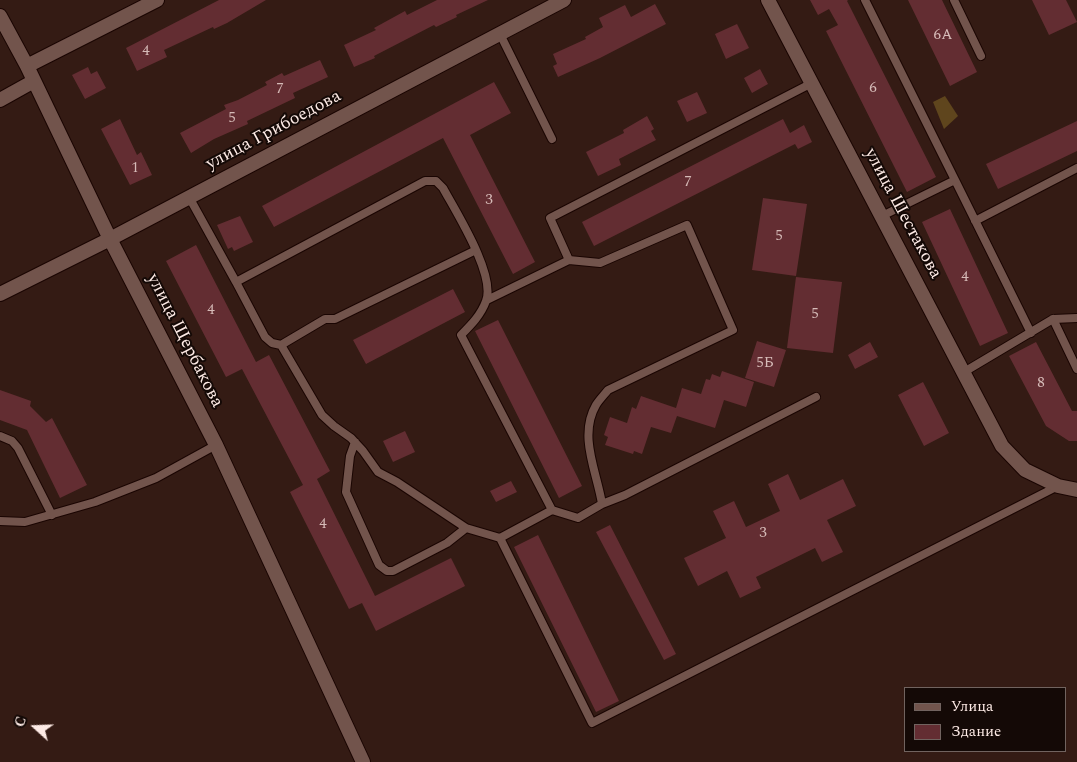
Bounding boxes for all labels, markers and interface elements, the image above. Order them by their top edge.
house number: 6А [934,27,952,45]
house number: 4 [142,43,150,61]
house number: 6 [869,80,877,98]
house number: 7 [276,81,284,99]
street label: улица Грибоедова [203,86,345,176]
house number: 5 [228,110,236,128]
street label: улица Шестакова [858,145,946,283]
house number: 1 [131,160,139,178]
house number: 7 [684,174,692,192]
house number: 3 [485,192,493,210]
house number: 5 [775,228,783,246]
house number: 4 [961,269,969,287]
street label: улица Щербакова [141,270,227,412]
house number: 4 [207,302,215,320]
house number: 5 [811,306,819,324]
house number: 5Б [756,355,774,373]
house number: 8 [1037,375,1045,393]
house number: 4 [319,516,327,534]
house number: 3 [759,525,767,543]
legend [904,687,1067,752]
text: Улица [951,695,993,718]
north arrow [10,702,60,752]
text: С [9,713,32,730]
text: Здание [951,720,1001,743]

